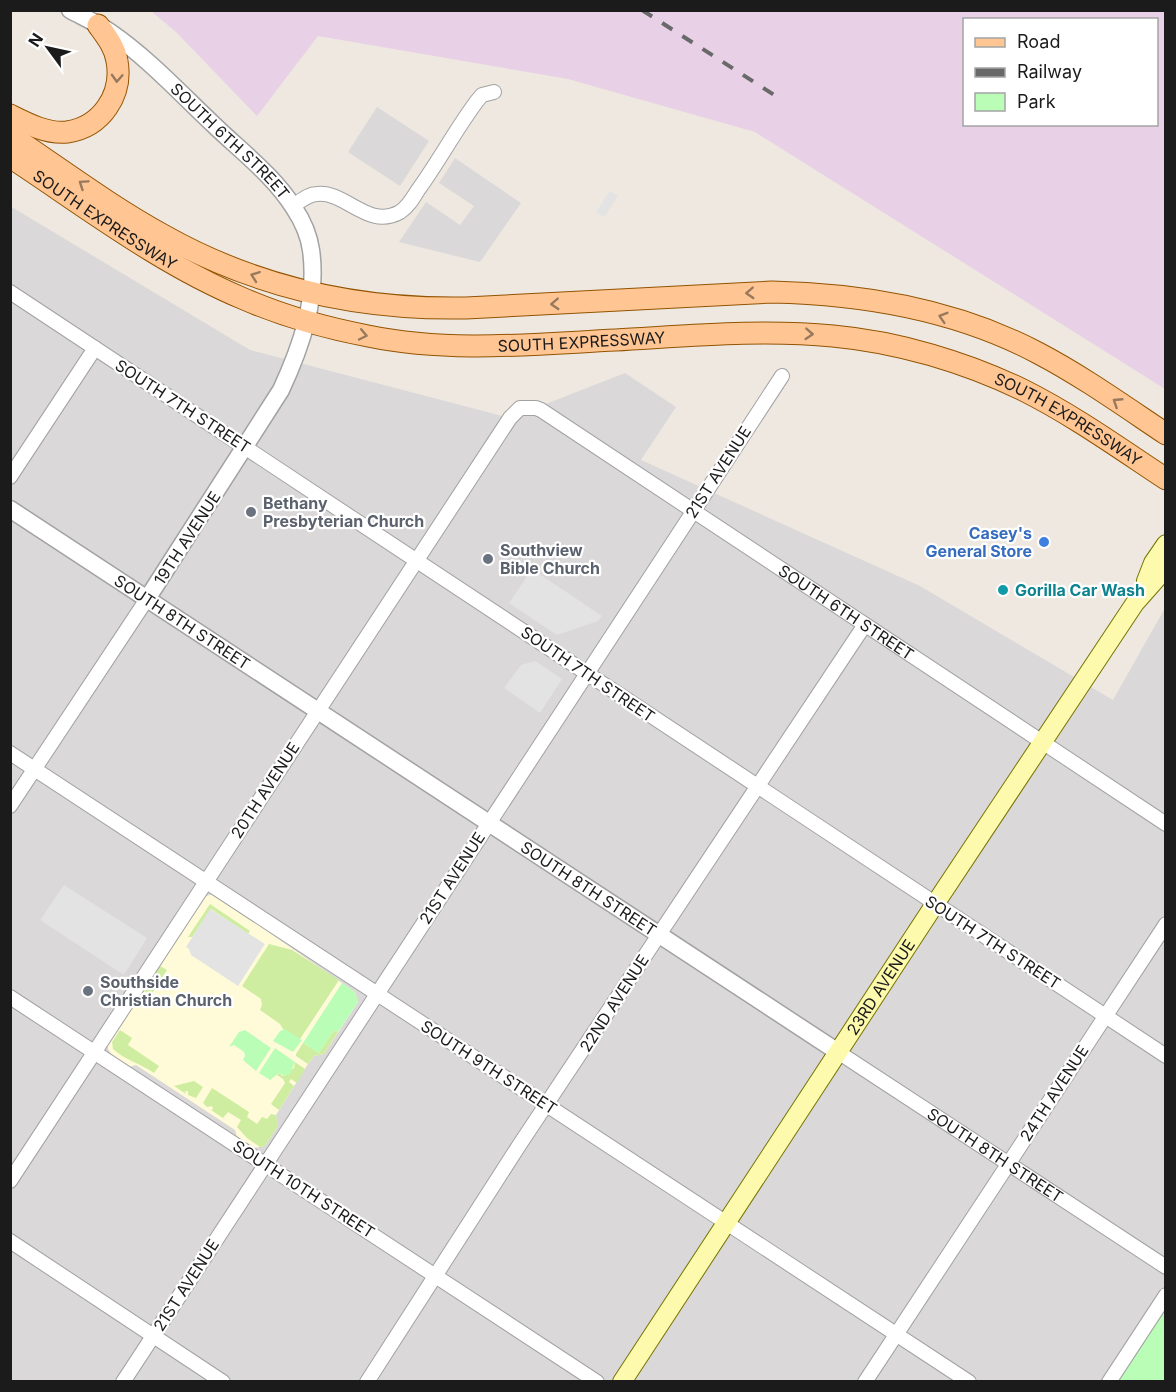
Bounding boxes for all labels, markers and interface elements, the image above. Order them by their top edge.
north arrow [18,18,78,78]
legend [963,18,1158,126]
text: N [24,29,47,50]
text: Road [1017,31,1060,52]
text: Railway [1017,61,1082,82]
one-way arrow [111,74,124,83]
street label: SOUTH 6TH STREET [167,79,294,203]
text: Park [1017,91,1056,112]
street label: SOUTH EXPRESSWAY [29,165,181,274]
one-way arrow [79,181,90,192]
one-way arrow [250,270,261,283]
one-way arrow [745,287,754,300]
one-way arrow [551,297,560,310]
one-way arrow [938,311,949,324]
street label: SOUTH EXPRESSWAY [497,327,666,356]
one-way arrow [358,328,368,341]
one-way arrow [805,328,814,341]
street label: SOUTH 7TH STREET [112,355,254,457]
street label: SOUTH EXPRESSWAY [991,368,1146,470]
one-way arrow [1112,398,1123,409]
street label: 21ST AVENUE [681,422,755,522]
street label: 19TH AVENUE [149,488,225,588]
place label: Bethany Presbyterian Church [263,493,424,531]
marker: Bethany Presbyterian Church [244,505,258,519]
place label: Casey's General Store [926,523,1032,561]
marker: Casey's General Store [1037,535,1051,549]
place label: Southview Bible Church [500,540,600,578]
marker: Southview Bible Church [481,552,495,566]
street label: SOUTH 6TH STREET [775,560,918,664]
street label: SOUTH 8TH STREET [111,570,254,674]
place label: Gorilla Car Wash [1015,580,1145,600]
marker: Gorilla Car Wash [996,583,1010,597]
street label: SOUTH 7TH STREET [517,622,659,726]
street label: 20TH AVENUE [226,738,304,842]
street label: 21ST AVENUE [415,828,489,928]
street label: SOUTH 8TH STREET [517,837,660,940]
street label: SOUTH 7TH STREET [922,891,1064,993]
street label: 23RD AVENUE [842,936,919,1039]
street label: 22ND AVENUE [575,951,653,1055]
place label: Southside Christian Church [100,972,232,1010]
marker: Southside Christian Church [81,984,95,998]
street label: SOUTH 9TH STREET [417,1016,561,1118]
street label: 24TH AVENUE [1015,1041,1093,1145]
street label: SOUTH 8TH STREET [924,1103,1067,1207]
street label: SOUTH 10TH STREET [229,1136,379,1242]
street label: 21ST AVENUE [149,1235,223,1335]

